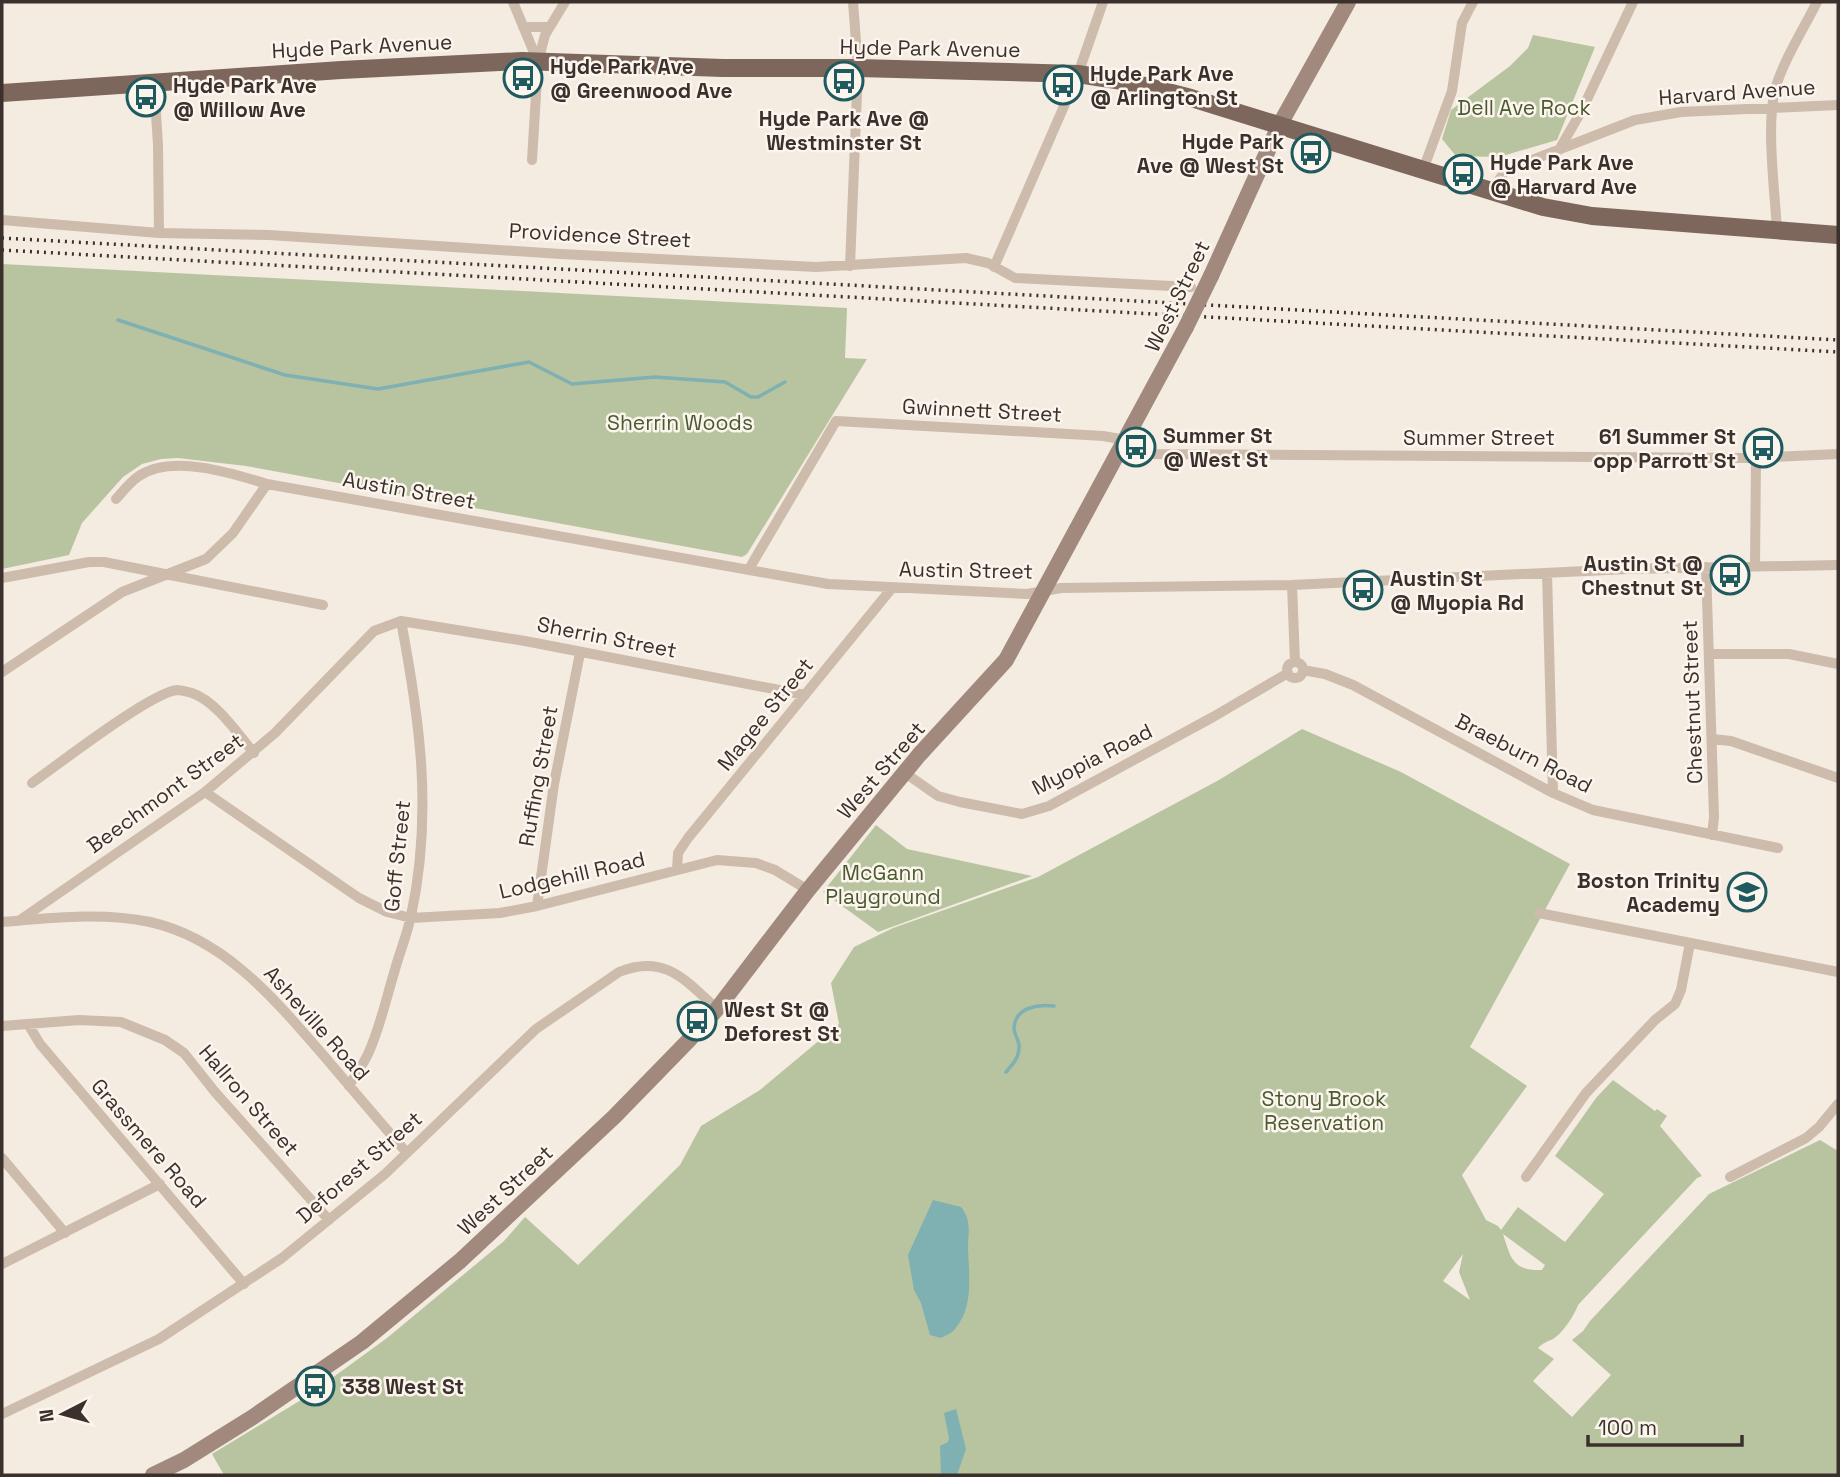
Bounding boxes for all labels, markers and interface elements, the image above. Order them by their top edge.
street label: Hyde Park Avenue [271,28,453,64]
street label: Hyde Park Avenue [839,33,1021,63]
place label: Hyde Park Ave @ Greenwood Ave [550,53,733,104]
bus stop icon: Hyde Park Ave @ Greenwood Ave [502,57,544,99]
bus stop icon: Hyde Park Ave @ Westminster St [823,60,865,102]
place label: Hyde Park Ave @ Arlington St [1090,60,1238,111]
bus stop icon: Hyde Park Ave @ Arlington St [1042,64,1084,106]
place label: Hyde Park Ave @ Willow Ave [173,72,317,123]
street label: Harvard Avenue [1658,73,1816,111]
bus stop icon: Hyde Park Ave @ Willow Ave [125,76,167,118]
park label: Dell Ave Rock [1457,94,1591,121]
place label: Hyde Park Ave @ Westminster St [759,105,929,156]
place label: Hyde Park Ave @ West St [1137,128,1284,179]
bus stop icon: Hyde Park Ave @ West St [1290,132,1332,174]
place label: Hyde Park Ave @ Harvard Ave [1490,149,1637,200]
bus stop icon: Hyde Park Ave @ Harvard Ave [1442,153,1484,195]
street label: Providence Street [508,217,692,253]
street label: West Street [1138,236,1216,356]
street label: Gwinnett Street [901,392,1063,428]
park label: Sherrin Woods [607,409,753,436]
place label: Summer St @ West St [1163,422,1273,473]
place label: 61 Summer St opp Parrott St [1593,423,1736,474]
street label: Summer Street [1403,424,1555,451]
bus stop icon: Summer St @ West St [1115,426,1157,468]
bus stop icon: 61 Summer St opp Parrott St [1742,427,1784,469]
street label: Austin Street [341,465,477,515]
place label: Austin St @ Chestnut St [1581,550,1703,601]
bus stop icon: Austin St @ Chestnut St [1709,554,1751,596]
street label: Austin Street [899,555,1033,585]
place label: Austin St @ Myopia Rd [1390,565,1524,616]
bus stop icon: Austin St @ Myopia Rd [1342,569,1384,611]
street label: Sherrin Street [535,610,679,664]
street label: Chestnut Street [1676,620,1708,784]
street label: Magee Street [711,652,819,776]
street label: Ruffing Street [512,703,564,849]
street label: Braeburn Road [1451,707,1597,799]
street label: West Street [831,716,931,824]
street label: Myopia Road [1027,717,1157,801]
street label: Beechmont Street [81,727,249,859]
street label: Goff Street [378,799,416,913]
street label: Lodgehill Road [496,845,648,905]
park label: McGann Playground [825,859,941,910]
place label: Boston Trinity Academy [1577,867,1720,918]
school or university icon: Boston Trinity Academy [1726,871,1768,913]
street label: Asheville Road [258,960,376,1086]
place label: West St @ Deforest St [724,996,840,1047]
bus stop icon: West St @ Deforest St [676,1000,718,1042]
street label: Hallron Street [193,1039,305,1161]
street label: Grassmere Road [85,1073,213,1213]
park label: Stony Brook Reservation [1262,1085,1386,1136]
street label: Deforest Street [291,1105,427,1229]
street label: West Street [452,1139,558,1241]
bus stop icon: 338 West St [294,1365,336,1407]
place label: 338 West St [342,1373,464,1400]
north arrow [28,1379,98,1449]
scale bar [1588,1404,1742,1448]
text: N [33,1408,60,1423]
text: 100 m [1598,1414,1657,1441]

